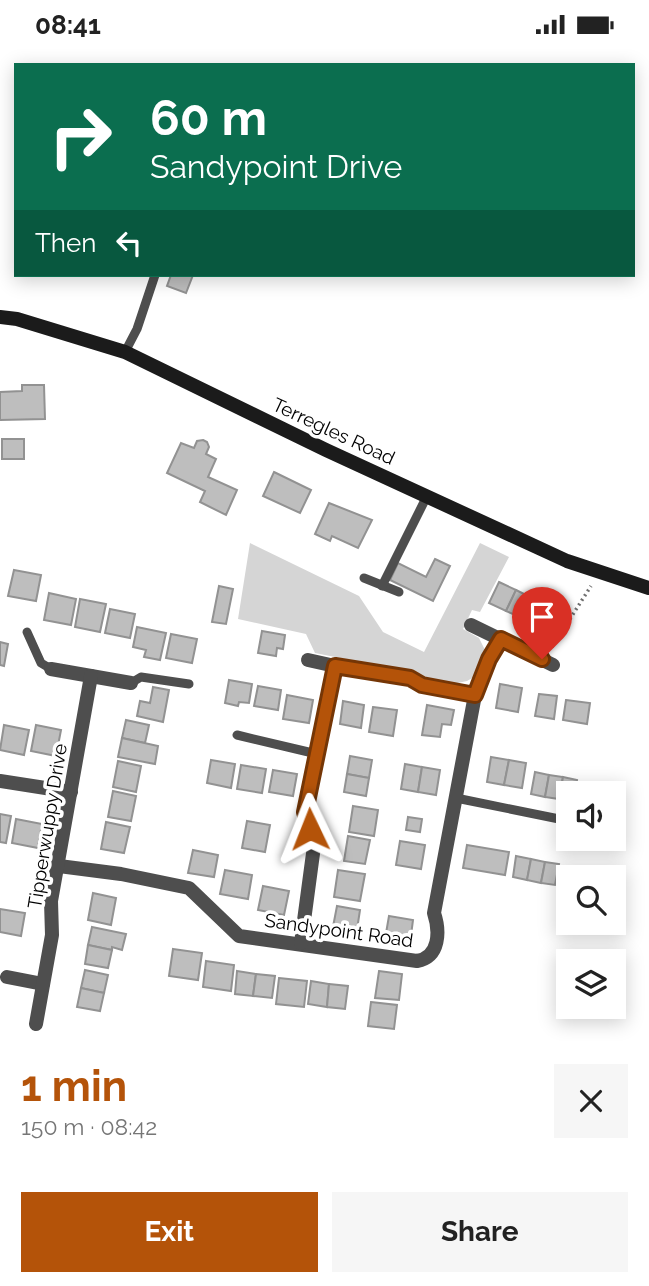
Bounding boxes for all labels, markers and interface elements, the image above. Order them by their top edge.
text: 08:41 [35,10,101,40]
text: 60 m [150,89,267,146]
icon: right [35,91,126,182]
text: Sandypoint Drive [150,148,402,185]
icon: left [110,224,148,262]
text: Then [35,228,96,258]
street label: Terregles Road [269,393,399,469]
pin [512,587,572,659]
icon: arrive [523,598,561,636]
street label: Tipperwuppy Drive [23,742,71,910]
map controls [556,781,626,1019]
button: sound [556,781,626,851]
position arrow [273,792,347,866]
button: search [556,865,626,935]
street label: Sandypoint Road [263,909,415,951]
button: layers [556,949,626,1019]
text: 1 min [21,1062,127,1111]
button: close [554,1064,628,1138]
text: 150 m · 08:42 [21,1113,157,1140]
button: Exit [21,1192,318,1272]
button: Share [332,1192,628,1272]

